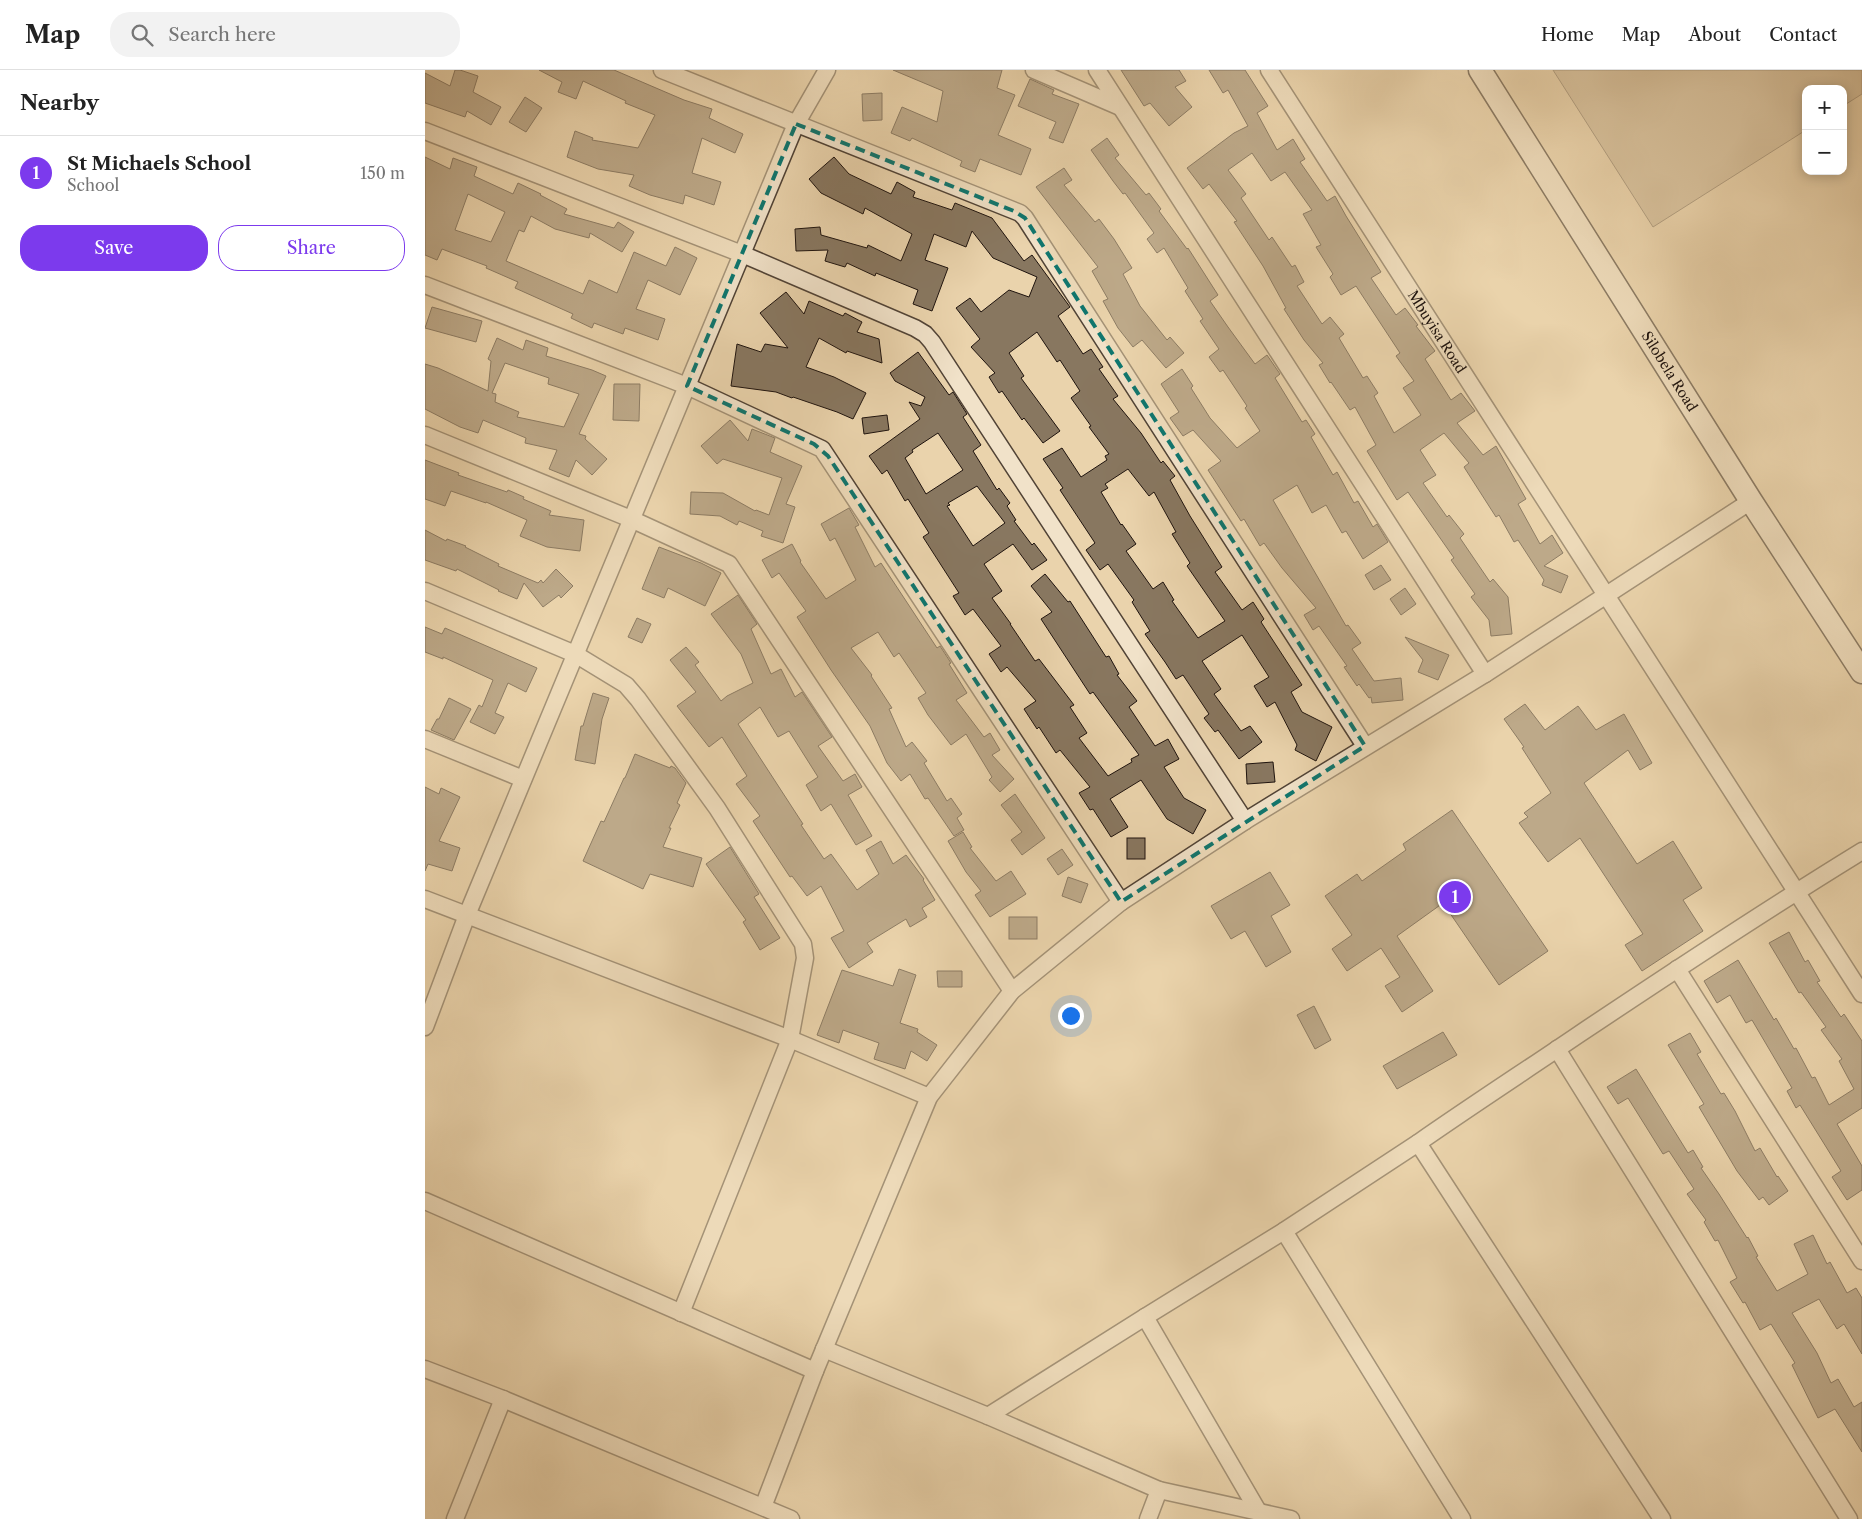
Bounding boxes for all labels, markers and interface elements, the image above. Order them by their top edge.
search box [110,12,460,57]
text: Map [25,20,80,49]
icon: search [128,21,156,49]
text: Search here [168,23,276,46]
text: Home [1541,24,1594,46]
text: Map [1622,24,1660,46]
text: About [1688,24,1741,46]
text: Contact [1769,24,1837,46]
map controls [1802,85,1847,175]
button: + [1802,85,1847,130]
text: Nearby [20,90,99,115]
button: − [1802,130,1847,175]
text: St Michaels School [67,152,251,175]
text: 1 [32,163,40,183]
text: 150 m [360,163,405,183]
text: School [67,175,119,195]
button: Save [20,225,208,271]
button: Share [218,225,405,271]
street label: Mbuyisa Road [1404,287,1470,377]
street label: Silobela Road [1638,328,1702,415]
pin: 1 [1439,878,1471,916]
your location [1058,1003,1084,1029]

